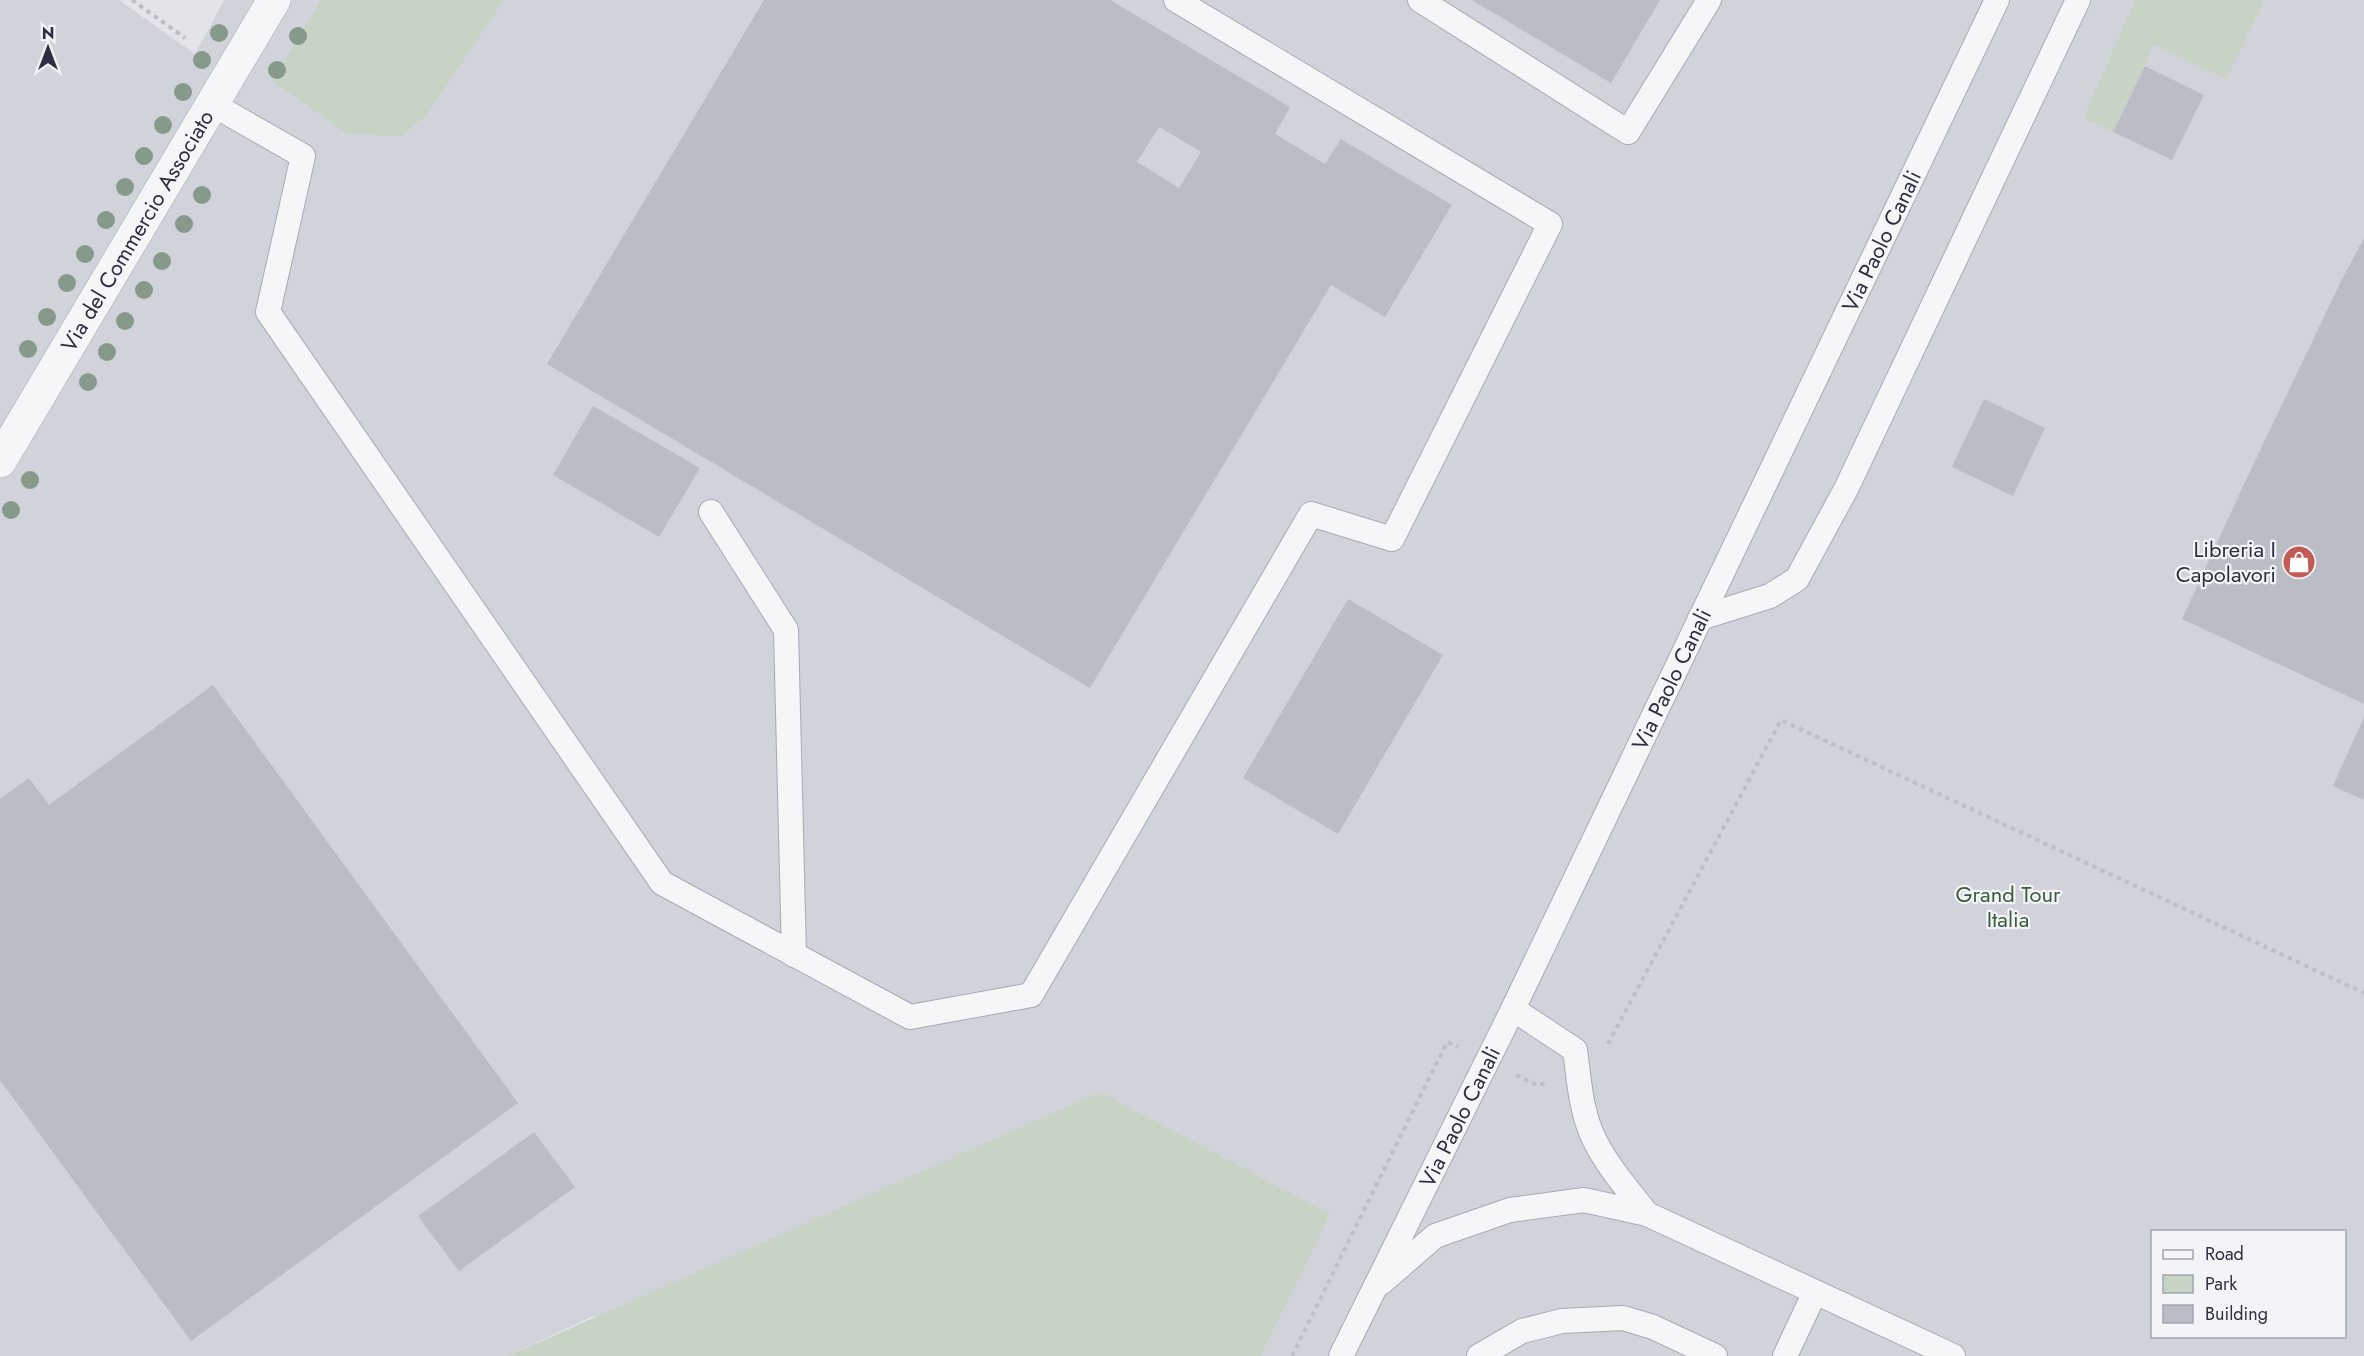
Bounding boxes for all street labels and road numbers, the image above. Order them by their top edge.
street label: Via del Commercio Associato [53,104,221,358]
street label: Via Paolo Canali [1834,165,1929,317]
street label: Via Paolo Canali [1623,603,1719,756]
street label: Via Paolo Canali [1411,1041,1508,1193]

